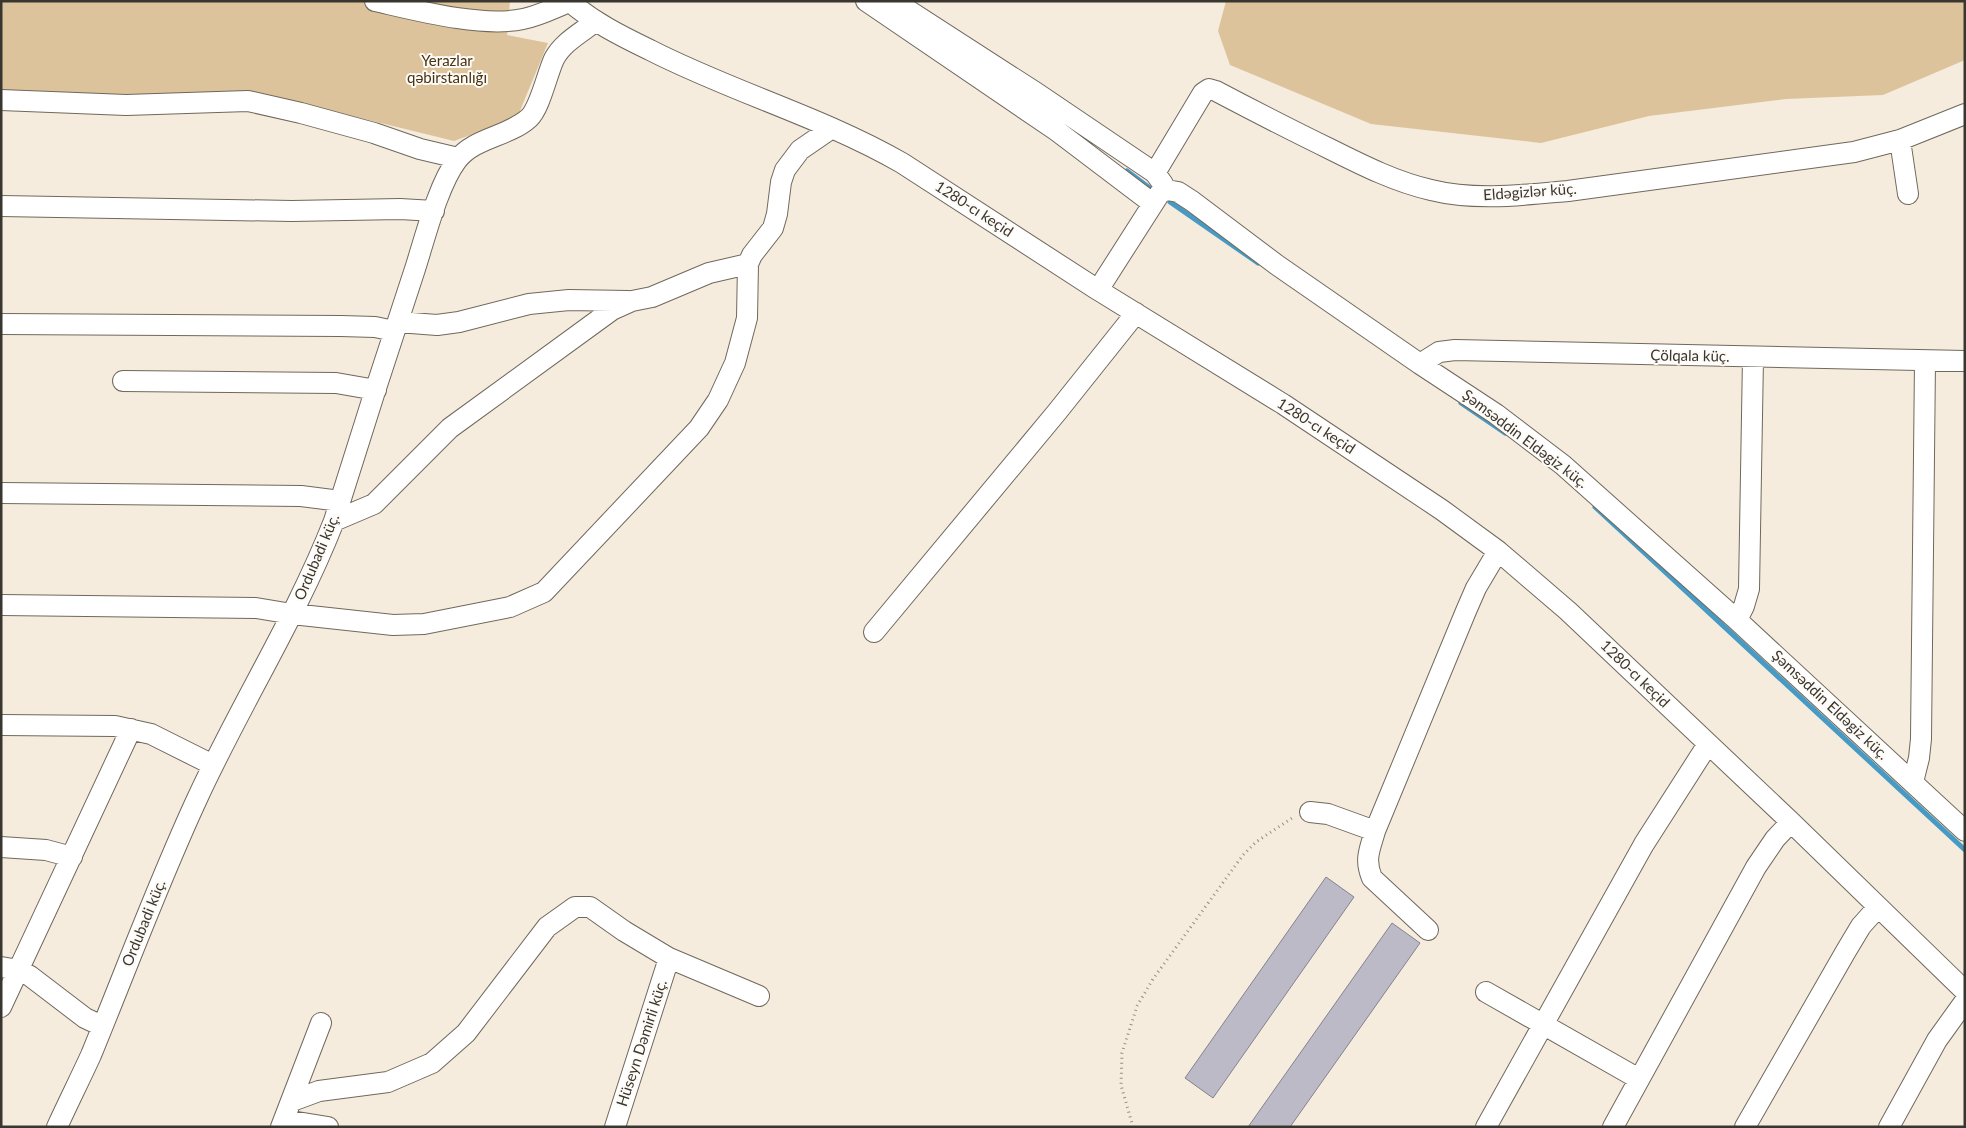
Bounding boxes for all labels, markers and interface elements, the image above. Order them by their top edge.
park label: Yerazlar qəbirstanlığı [407,51,487,86]
street label: 1280-cı keçid [932,176,1017,240]
street label: Eldəgizlər küç. [1483,179,1577,203]
street label: Çölqala küç. [1650,345,1730,365]
street label: Şəmsəddin Eldəgiz küç. [1459,385,1592,491]
street label: 1280-cı keçid [1274,393,1359,457]
street label: Ordubadi küç. [290,511,342,603]
street label: 1280-cı keçid [1597,636,1674,711]
street label: Şəmsəddin Eldəgiz küç. [1769,646,1893,763]
street label: Ordubadi küç. [117,877,169,969]
street label: Hüseyn Dəmirli küç. [612,977,670,1108]

